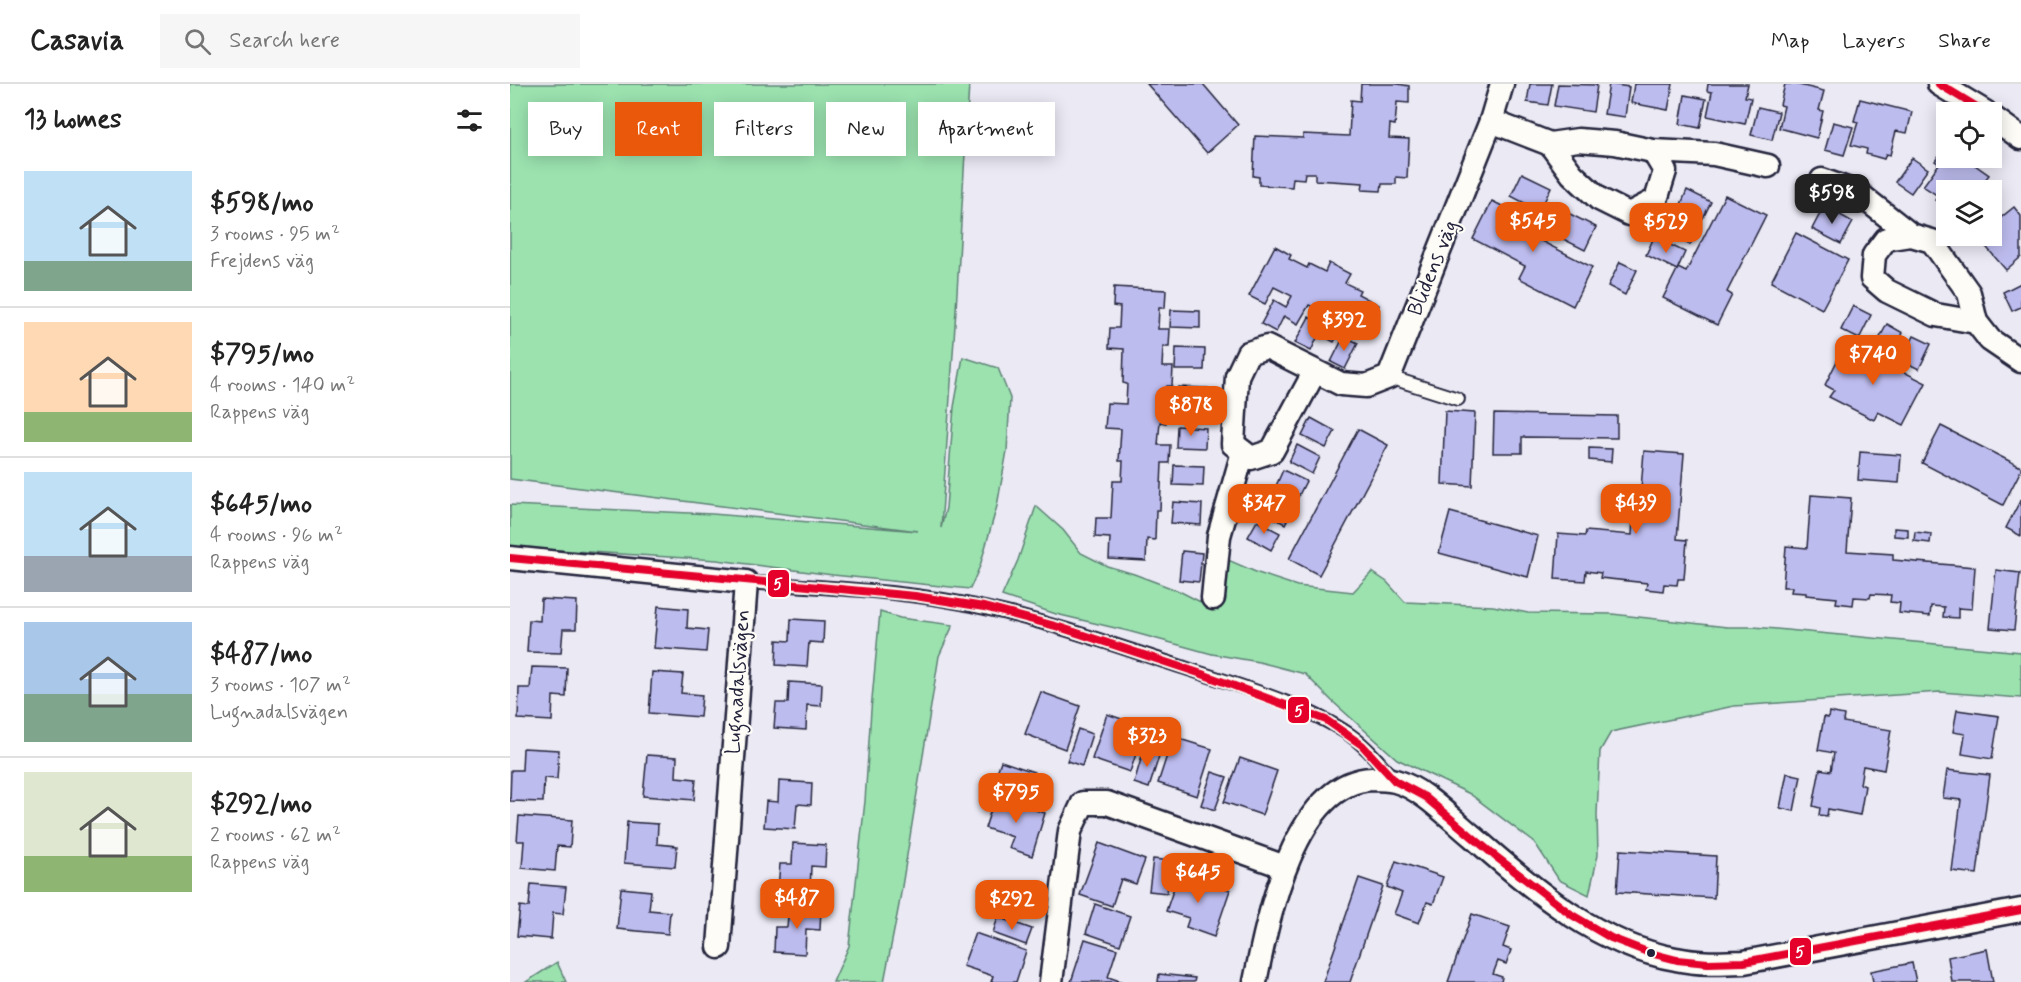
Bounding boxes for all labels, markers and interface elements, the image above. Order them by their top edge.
search box [160,14,580,68]
text: Casavia [30,23,124,60]
icon: search [181,25,214,58]
text: Search here [229,27,340,55]
text: Map [1771,27,1809,55]
text: Layers [1842,27,1905,55]
text: Share [1938,27,1991,55]
chip: Buy [528,102,603,156]
chip: Rent [615,102,702,156]
chip: Filters [714,102,814,156]
chip: New [826,102,906,156]
chip: Apartment [918,102,1055,156]
map controls [1936,102,2002,246]
button: locate [1936,102,2002,168]
text: 13 homes [24,103,122,137]
icon: filters [453,104,486,137]
pin: $598 [1796,174,1868,225]
text: $598 [1809,180,1855,207]
button: layers [1936,180,2002,246]
text: $598/mo [210,187,314,221]
icon: home [72,195,144,267]
pin: $545 [1497,202,1569,253]
pin: $529 [1630,203,1702,254]
text: $545 [1509,208,1557,235]
text: $529 [1644,209,1688,236]
street label: Blidens väg [1401,216,1465,320]
text: 3 rooms · 95 m² [210,221,340,248]
text: Frejdens väg [210,248,314,275]
pin: $392 [1308,301,1380,352]
text: $392 [1322,307,1366,334]
pin: $740 [1837,335,1909,386]
text: $795/mo [210,338,314,372]
text: $740 [1849,341,1897,368]
icon: home [72,346,144,418]
text: 4 rooms · 140 m² [210,372,355,399]
pin: $878 [1155,386,1227,437]
text: $878 [1169,392,1213,419]
text: Rappens väg [210,399,309,426]
pin: $347 [1228,484,1300,535]
pin: $439 [1600,484,1672,535]
text: $645/mo [210,488,312,522]
text: $347 [1242,490,1286,517]
text: $439 [1615,490,1657,517]
icon: home [72,496,144,568]
text: 4 rooms · 96 m² [210,522,343,549]
text: Rappens väg [210,549,309,576]
line badge: 5 [767,569,790,598]
text: 5 [773,574,783,595]
street label: Lugnadalsvägen [719,609,759,756]
text: $487/mo [210,638,312,672]
icon: home [72,646,144,718]
text: 3 rooms · 107 m² [210,672,351,699]
line badge: 5 [1287,696,1310,724]
text: Lugnadalsvägen [210,699,348,726]
text: 5 [1294,701,1304,722]
pin: $323 [1111,717,1183,768]
text: $323 [1127,723,1167,750]
pin: $795 [980,773,1052,824]
text: $795 [993,779,1039,806]
text: $292/mo [210,788,312,822]
icon: home [72,796,144,868]
text: 2 rooms · 62 m² [210,822,341,849]
text: Rappens väg [210,849,309,876]
pin: $645 [1162,853,1234,904]
text: $645 [1175,859,1221,886]
pin: $487 [761,879,833,930]
pin: $292 [976,880,1048,931]
text: $487 [774,885,820,912]
text: $292 [989,886,1035,913]
line badge: 5 [1789,937,1812,966]
text: 5 [1795,942,1805,963]
unlabelled marker [1645,947,1657,959]

